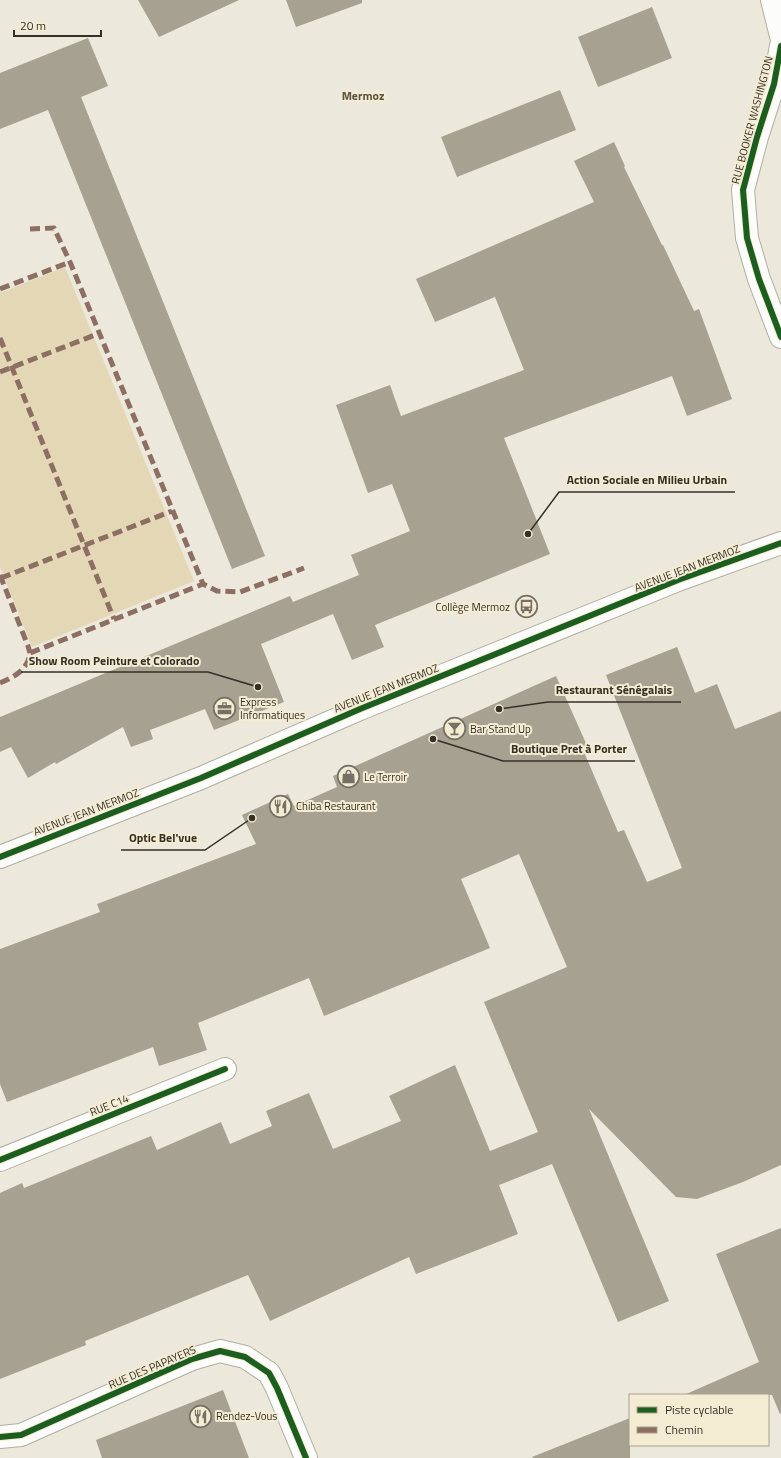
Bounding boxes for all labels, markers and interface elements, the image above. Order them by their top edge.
scale bar [14,12,101,38]
text: 20 m [20,16,46,35]
street label: RUE BOOKER WASHINGTON [727,54,777,186]
district label: Mermoz [342,86,384,105]
callout: Action Sociale en Milieu Urbain [559,468,735,492]
text: Action Sociale en Milieu Urbain [567,470,727,489]
street label: AVENUE JEAN MERMOZ [632,540,742,596]
bus stop icon: Collège Mermoz [513,594,539,620]
place label: Collège Mermoz [436,599,510,615]
callout: Show Room Peinture et Colorado [21,648,208,672]
text: Show Room Peinture et Colorado [29,651,199,670]
street label: AVENUE JEAN MERMOZ [331,660,441,716]
callout: Restaurant Sénégalais [548,678,681,702]
text: Restaurant Sénégalais [556,680,673,699]
place label: Express Informatiques [240,694,305,723]
office icon: Express Informatiques [212,695,238,721]
bar icon: Bar Stand Up [441,716,467,742]
place label: Bar Stand Up [470,721,531,737]
callout: Boutique Pret à Porter [503,737,635,761]
text: Boutique Pret à Porter [511,739,628,758]
shop icon: Le Terroir [335,764,361,790]
place label: Le Terroir [364,769,407,785]
street label: AVENUE JEAN MERMOZ [31,784,141,840]
restaurant icon: Chiba Restaurant [267,793,293,819]
place label: Chiba Restaurant [296,798,376,814]
callout: Optic Bel'vue [121,826,205,850]
text: Optic Bel'vue [129,828,197,847]
street label: RUE C14 [87,1090,131,1120]
street label: RUE DES PAPAYERS [106,1341,198,1393]
legend [629,1394,769,1446]
text: Piste cyclable [665,1400,733,1419]
restaurant icon: Rendez-Vous [188,1403,214,1429]
place label: Rendez-Vous [216,1408,277,1424]
text: Chemin [665,1420,703,1439]

